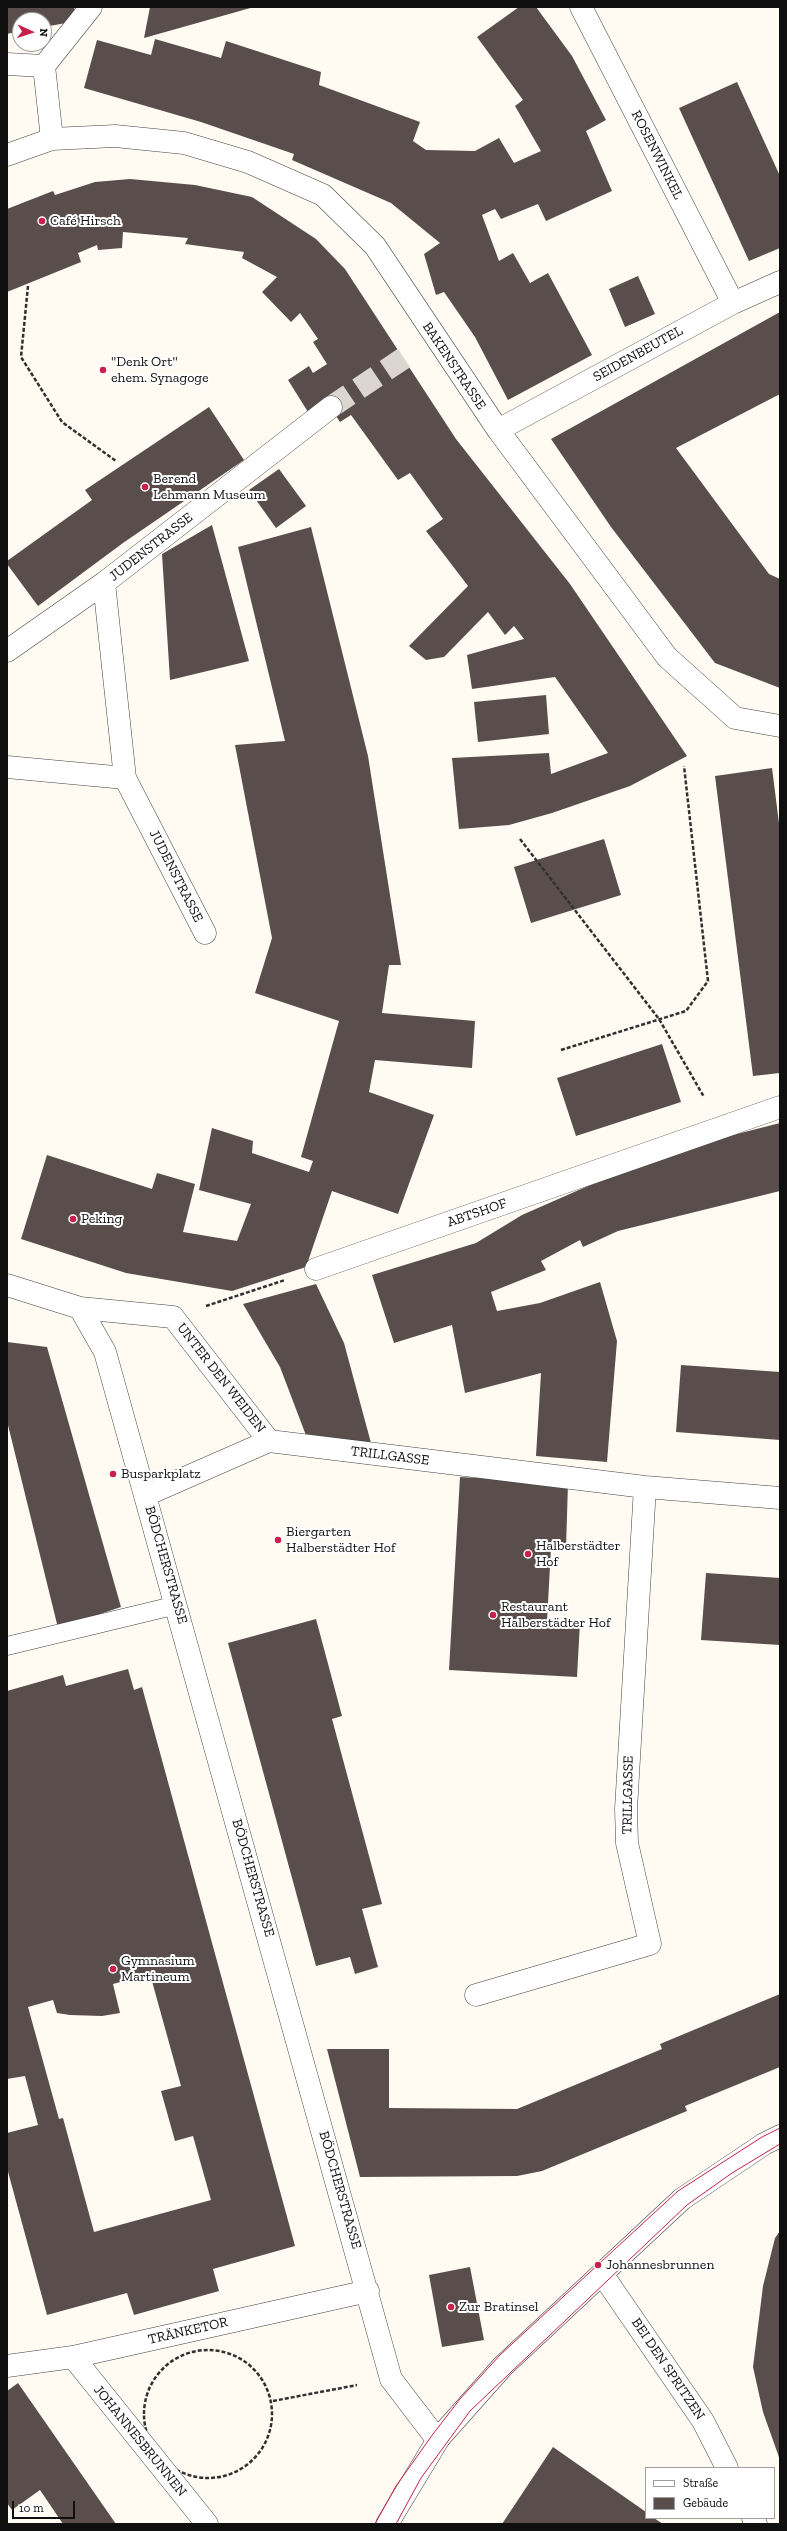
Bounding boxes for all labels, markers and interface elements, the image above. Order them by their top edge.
north arrow [12,12,52,52]
text: N [37,28,50,37]
street label: ROSENWINKEL [627,108,687,202]
place label: Café Hirsch [50,213,121,229]
marker: Café Hirsch [37,216,47,226]
street label: BAKENSTRASSE [419,319,489,413]
street label: SEIDENBEUTEL [590,322,686,386]
place label: "Denk Ort" ehem. Synagoge [111,354,209,386]
marker: "Denk Ort" ehem. Synagoge [98,365,108,375]
place label: Berend Lehmann Museum [153,471,266,504]
marker: Berend Lehmann Museum [140,482,150,492]
street label: JUDENSTRASSE [106,509,196,585]
street label: JUDENSTRASSE [145,827,207,925]
street label: ABTSHOF [445,1195,509,1231]
place label: Peking [81,1211,122,1227]
marker: Peking [68,1214,78,1224]
street label: UNTER DEN WEIDEN [173,1320,269,1436]
street label: TRILLGASSE [350,1443,430,1469]
place label: Busparkplatz [121,1466,201,1482]
marker: Busparkplatz [108,1469,118,1479]
street label: BÖDCHERSTRASSE [141,1504,191,1626]
place label: Biergarten Halberstädter Hof [286,1524,395,1556]
marker: Biergarten Halberstädter Hof [273,1535,283,1545]
place label: Halberstädter Hof [536,1538,620,1570]
marker: Halberstädter Hof [523,1549,533,1559]
place label: Restaurant Halberstädter Hof [501,1599,610,1632]
marker: Restaurant Halberstädter Hof [488,1610,498,1620]
street label: TRILLGASSE [619,1755,637,1835]
street label: BÖDCHERSTRASSE [228,1817,278,1939]
place label: Gymnasium Martineum [121,1953,195,1986]
marker: Gymnasium Martineum [108,1964,118,1974]
street label: BÖDCHERSTRASSE [315,2129,365,2251]
place label: Johannesbrunnen [606,2257,714,2273]
marker: Johannesbrunnen [593,2260,603,2270]
place label: Zur Bratinsel [459,2299,539,2315]
marker: Zur Bratinsel [446,2302,456,2312]
street label: TRÄNKETOR [147,2314,229,2348]
street label: BEI DEN SPRITZEN [628,2315,708,2423]
street label: JOHANNESBRUNNEN [90,2382,190,2500]
legend [645,2467,775,2519]
text: Straße [683,2476,718,2490]
scale bar [14,2493,77,2519]
text: Gebäude [683,2496,728,2510]
text: 10 m [19,2501,44,2515]

